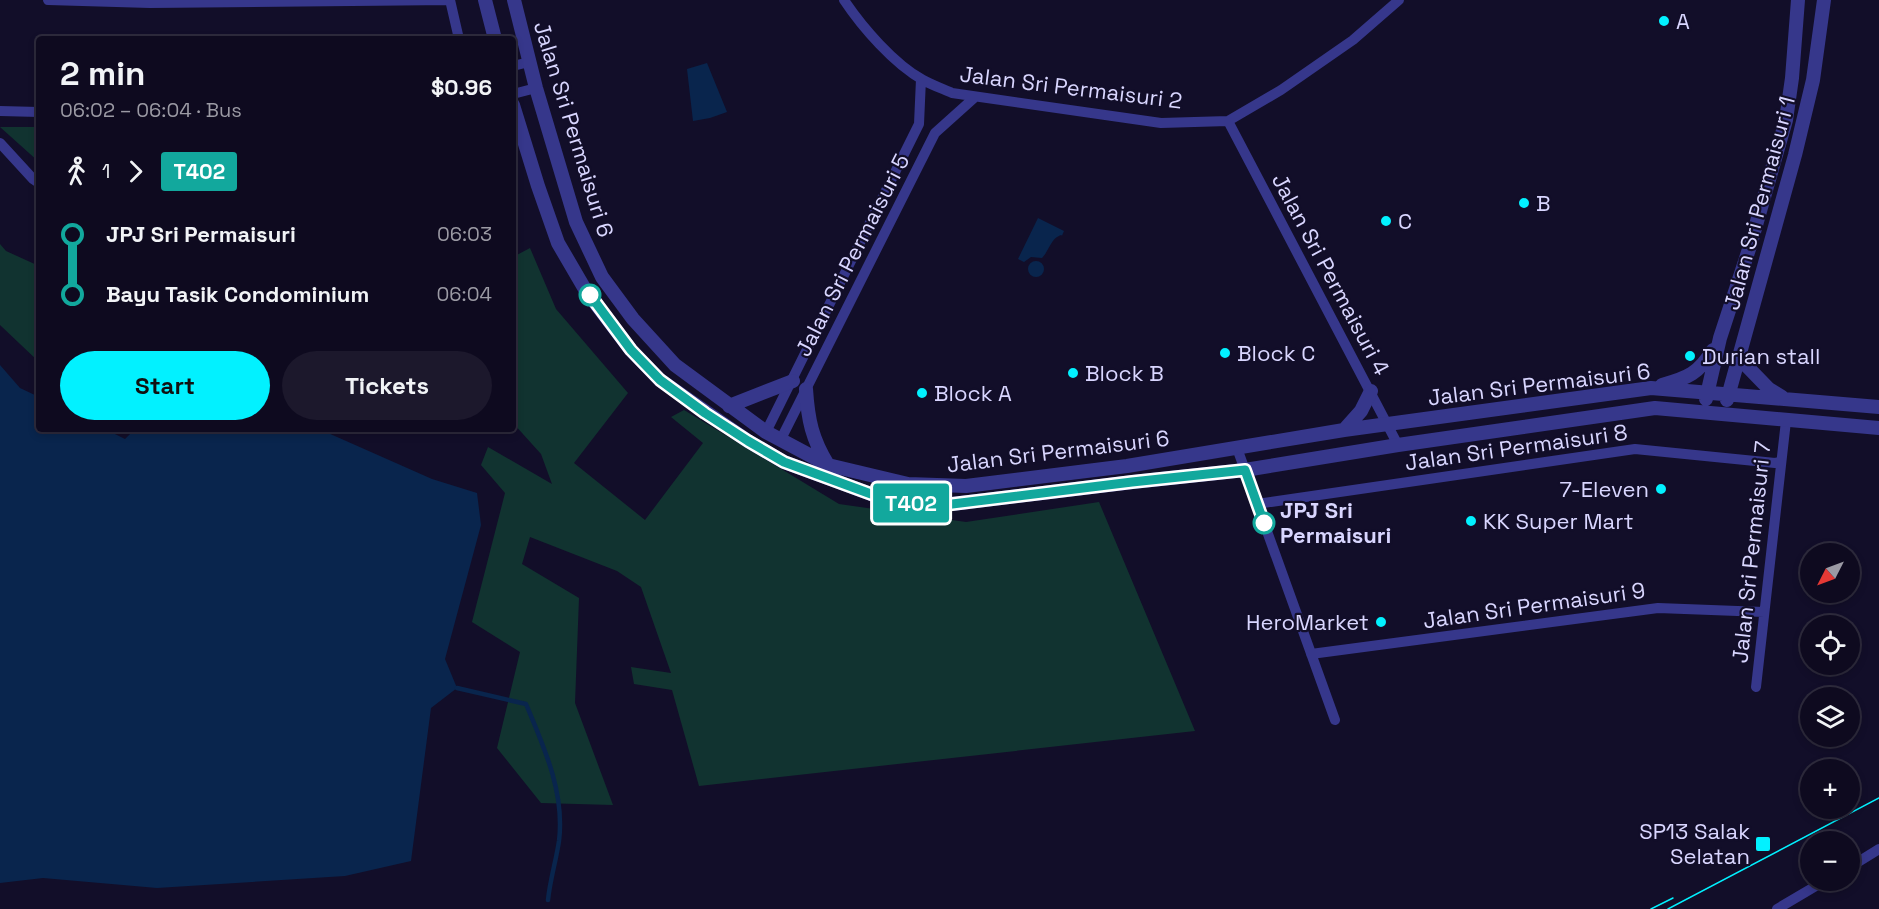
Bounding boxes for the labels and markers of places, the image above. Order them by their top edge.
place label: A [1676,7,1690,35]
marker: A [1657,14,1671,28]
place label: B [1536,189,1551,217]
marker: B [1517,196,1531,210]
place label: C [1398,207,1412,235]
marker: C [1379,214,1393,228]
unlabelled marker [579,284,601,306]
place label: Block C [1237,339,1315,367]
place label: Durian stall [1702,342,1820,370]
marker: Block C [1218,346,1232,360]
marker: Durian stall [1683,349,1697,363]
place label: Block B [1085,359,1164,387]
marker: Block B [1066,366,1080,380]
place label: Block A [934,379,1012,407]
marker: Block A [915,386,929,400]
place label: 7-Eleven [1560,475,1649,503]
marker: 7-Eleven [1654,482,1668,496]
place label: JPJ Sri Permaisuri [1280,496,1391,549]
place label: KK Super Mart [1483,507,1634,535]
marker: JPJ Sri Permaisuri [1253,512,1275,534]
marker: KK Super Mart [1464,514,1478,528]
place label: HeroMarket [1246,608,1369,636]
marker: HeroMarket [1374,615,1388,629]
place label: SP13 Salak Selatan [1639,817,1750,870]
marker: SP13 Salak Selatan [1754,835,1772,853]

